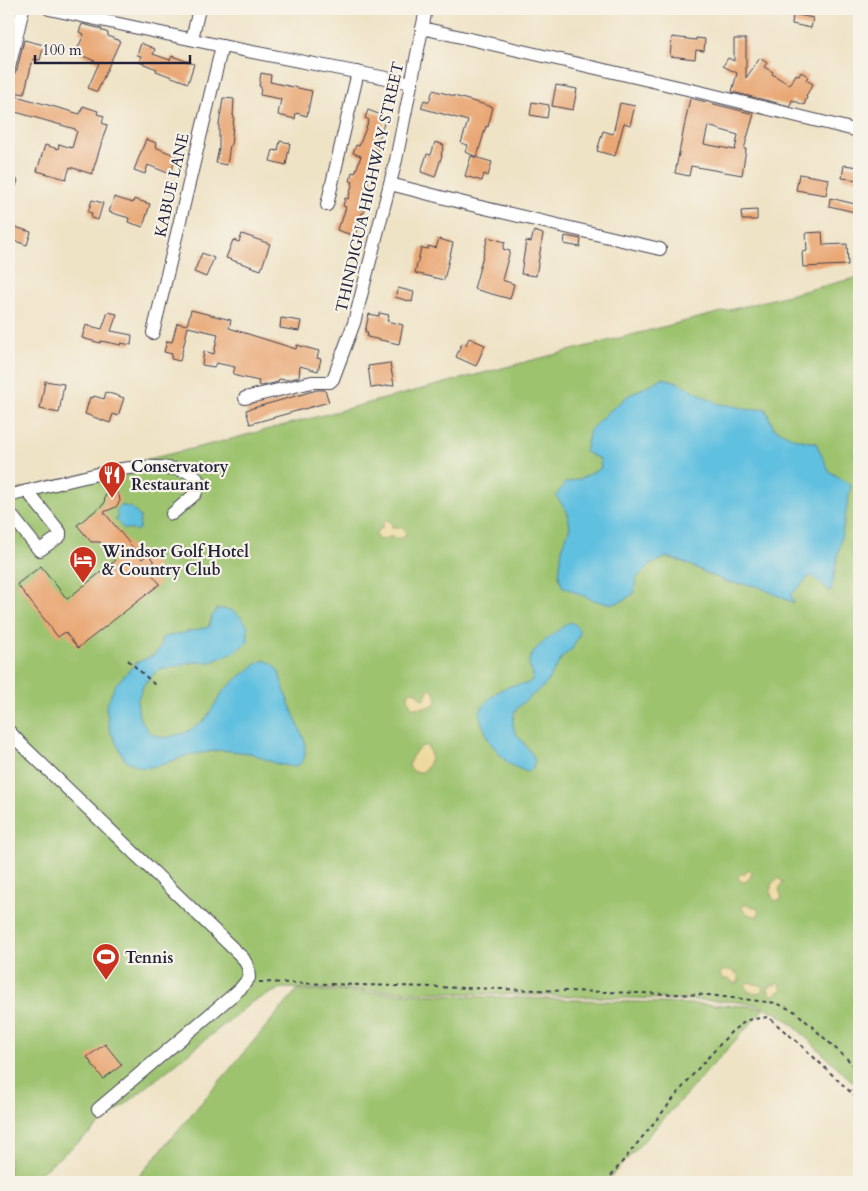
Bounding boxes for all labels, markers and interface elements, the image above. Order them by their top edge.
scale bar [35,32,190,64]
text: 100 m [42,40,82,60]
street label: THINDIGUA HIGHWAY STREET [330,59,410,315]
street label: KABUE LANE [149,131,195,239]
place label: Conservatory Restaurant [131,456,229,496]
restaurant icon: Conservatory Restaurant [97,460,127,499]
place label: Windsor Golf Hotel & Country Club [101,541,249,581]
hotel icon: Windsor Golf Hotel & Country Club [68,545,98,584]
sports icon: Tennis [91,942,121,981]
place label: Tennis [125,947,173,969]

